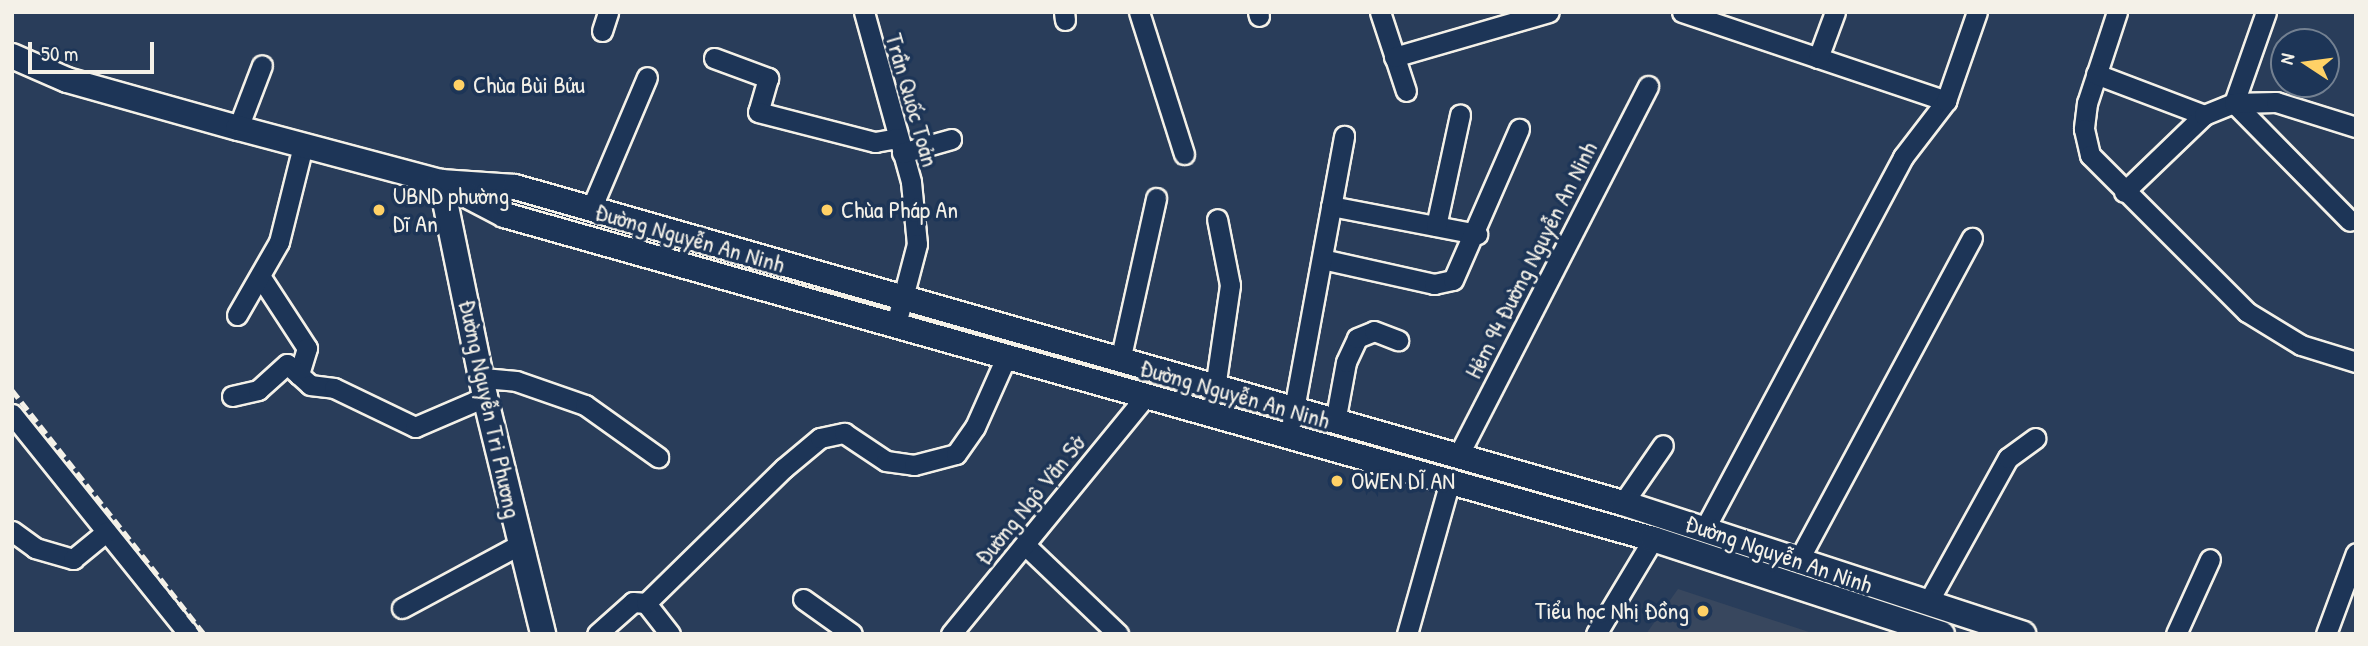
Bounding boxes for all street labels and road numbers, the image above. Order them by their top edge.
street label: Trần Quốc Toản [879,30,945,170]
street label: Hẻm 94 Đường Nguyễn An Ninh [1459,137,1603,383]
street label: Đường Nguyễn An Ninh [592,197,788,279]
street label: Đường Nguyễn Tri Phương [453,297,527,521]
street label: Đường Nguyễn An Ninh [1137,353,1333,435]
street label: Đường Ngô Văn Sở [969,429,1091,571]
street label: Đường Nguyễn An Ninh [1682,509,1876,599]

